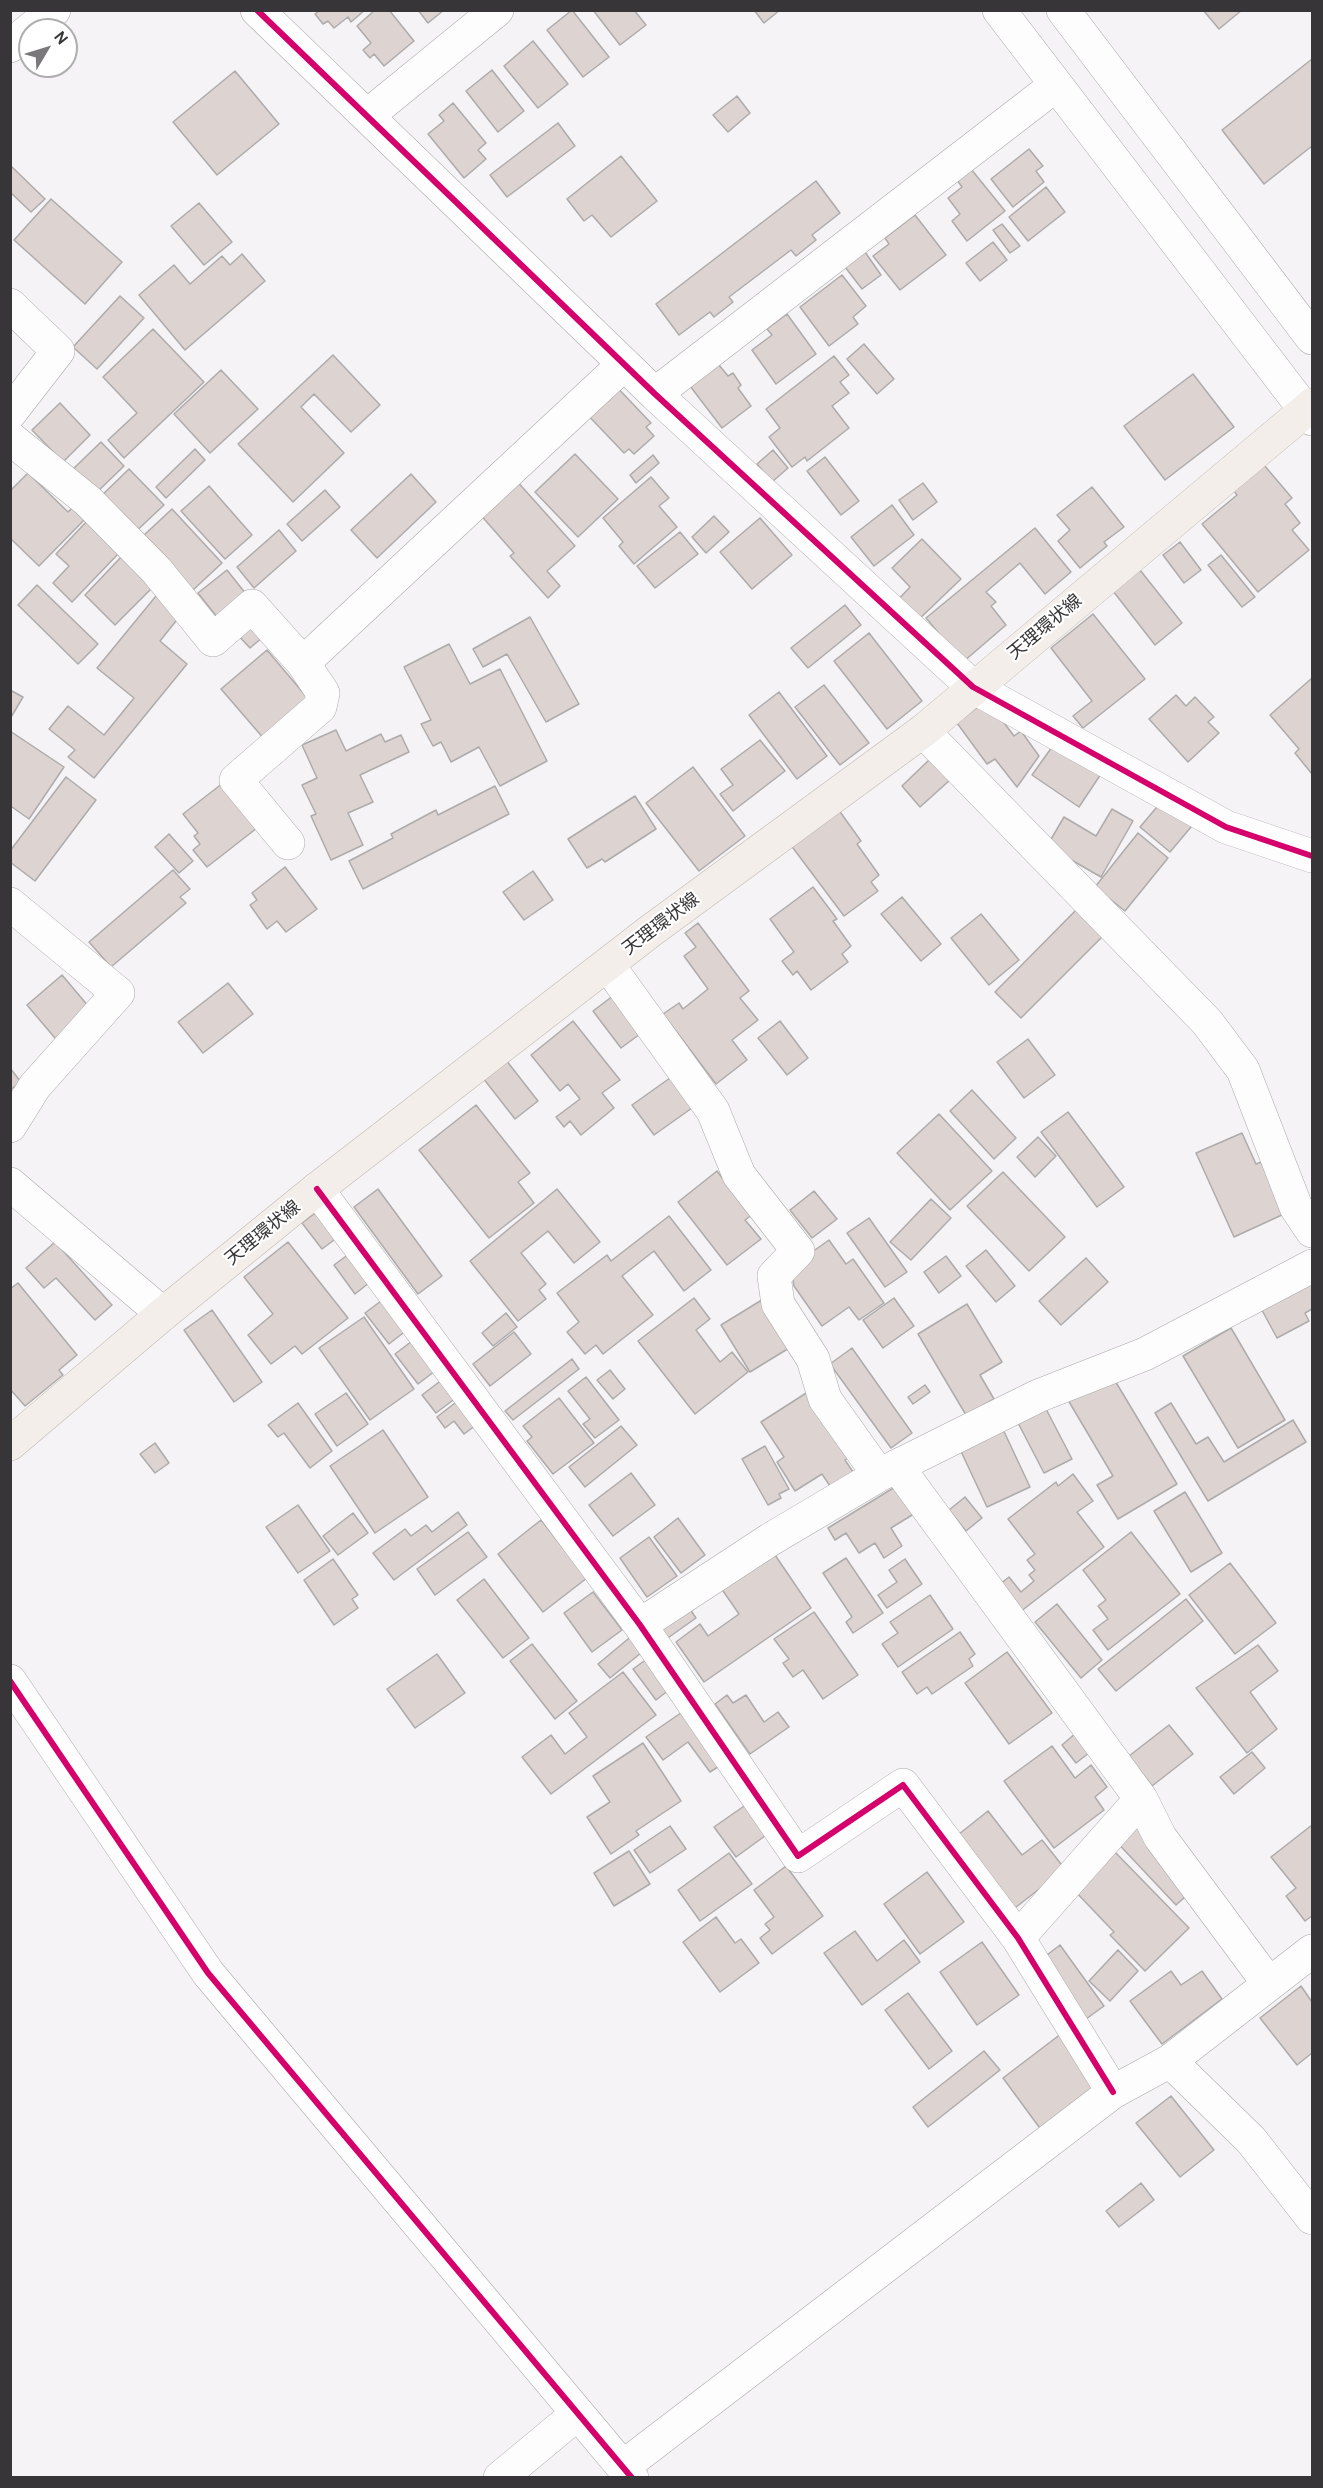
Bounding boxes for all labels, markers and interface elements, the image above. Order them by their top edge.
north arrow [18,18,78,78]
text: N [50,28,72,48]
street label: 天理環状線 [1004,590,1086,664]
street label: 天理環状線 [619,888,703,960]
street label: 天理環状線 [221,1196,305,1270]

